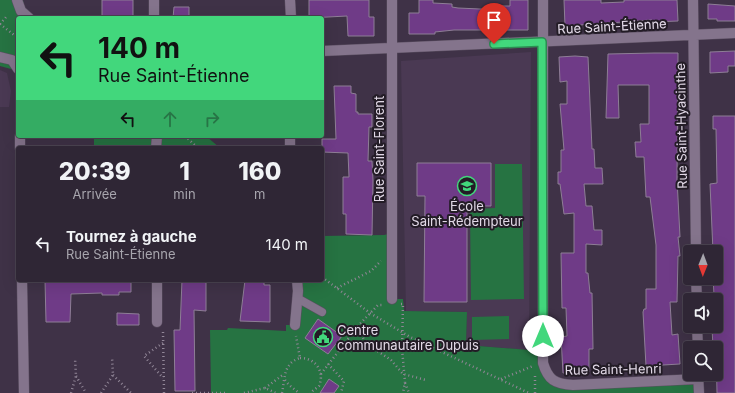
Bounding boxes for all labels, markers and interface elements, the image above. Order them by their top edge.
pin [477,3,511,44]
icon: arrive [483,9,505,31]
street label: Rue Saint-Étienne [557,15,667,37]
text: 140 m [98,31,180,65]
icon: left [32,32,84,84]
street label: Rue Saint-Hyacinthe [672,63,690,189]
text: Rue Saint-Étienne [98,65,250,86]
street label: Rue Saint-Florent [371,96,387,202]
icon: left [117,108,139,130]
icon: ahead [159,108,181,130]
icon: right [201,108,223,130]
text: 20:39 [59,157,131,186]
text: 1 [179,157,190,186]
text: 160 [238,157,281,186]
school or university icon: École Saint-Rédempteur [456,175,478,197]
text: Arrivée [72,186,117,202]
text: min [173,186,196,202]
text: m [254,186,265,202]
place label: École Saint-Rédempteur [411,198,523,229]
text: Tournez à gauche [66,227,197,246]
icon: left [32,233,54,255]
text: 140 m [265,235,308,254]
north arrow [683,245,723,285]
map controls [683,245,723,381]
text: Rue Saint-Étienne [66,246,175,262]
button: sound [683,293,723,333]
position arrow [522,315,564,357]
place label: Centre communautaire Dupuis [337,322,479,353]
public building icon: Centre communautaire Dupuis [312,326,334,348]
button: search [683,341,723,381]
street label: Rue Saint-Henri [564,360,662,378]

